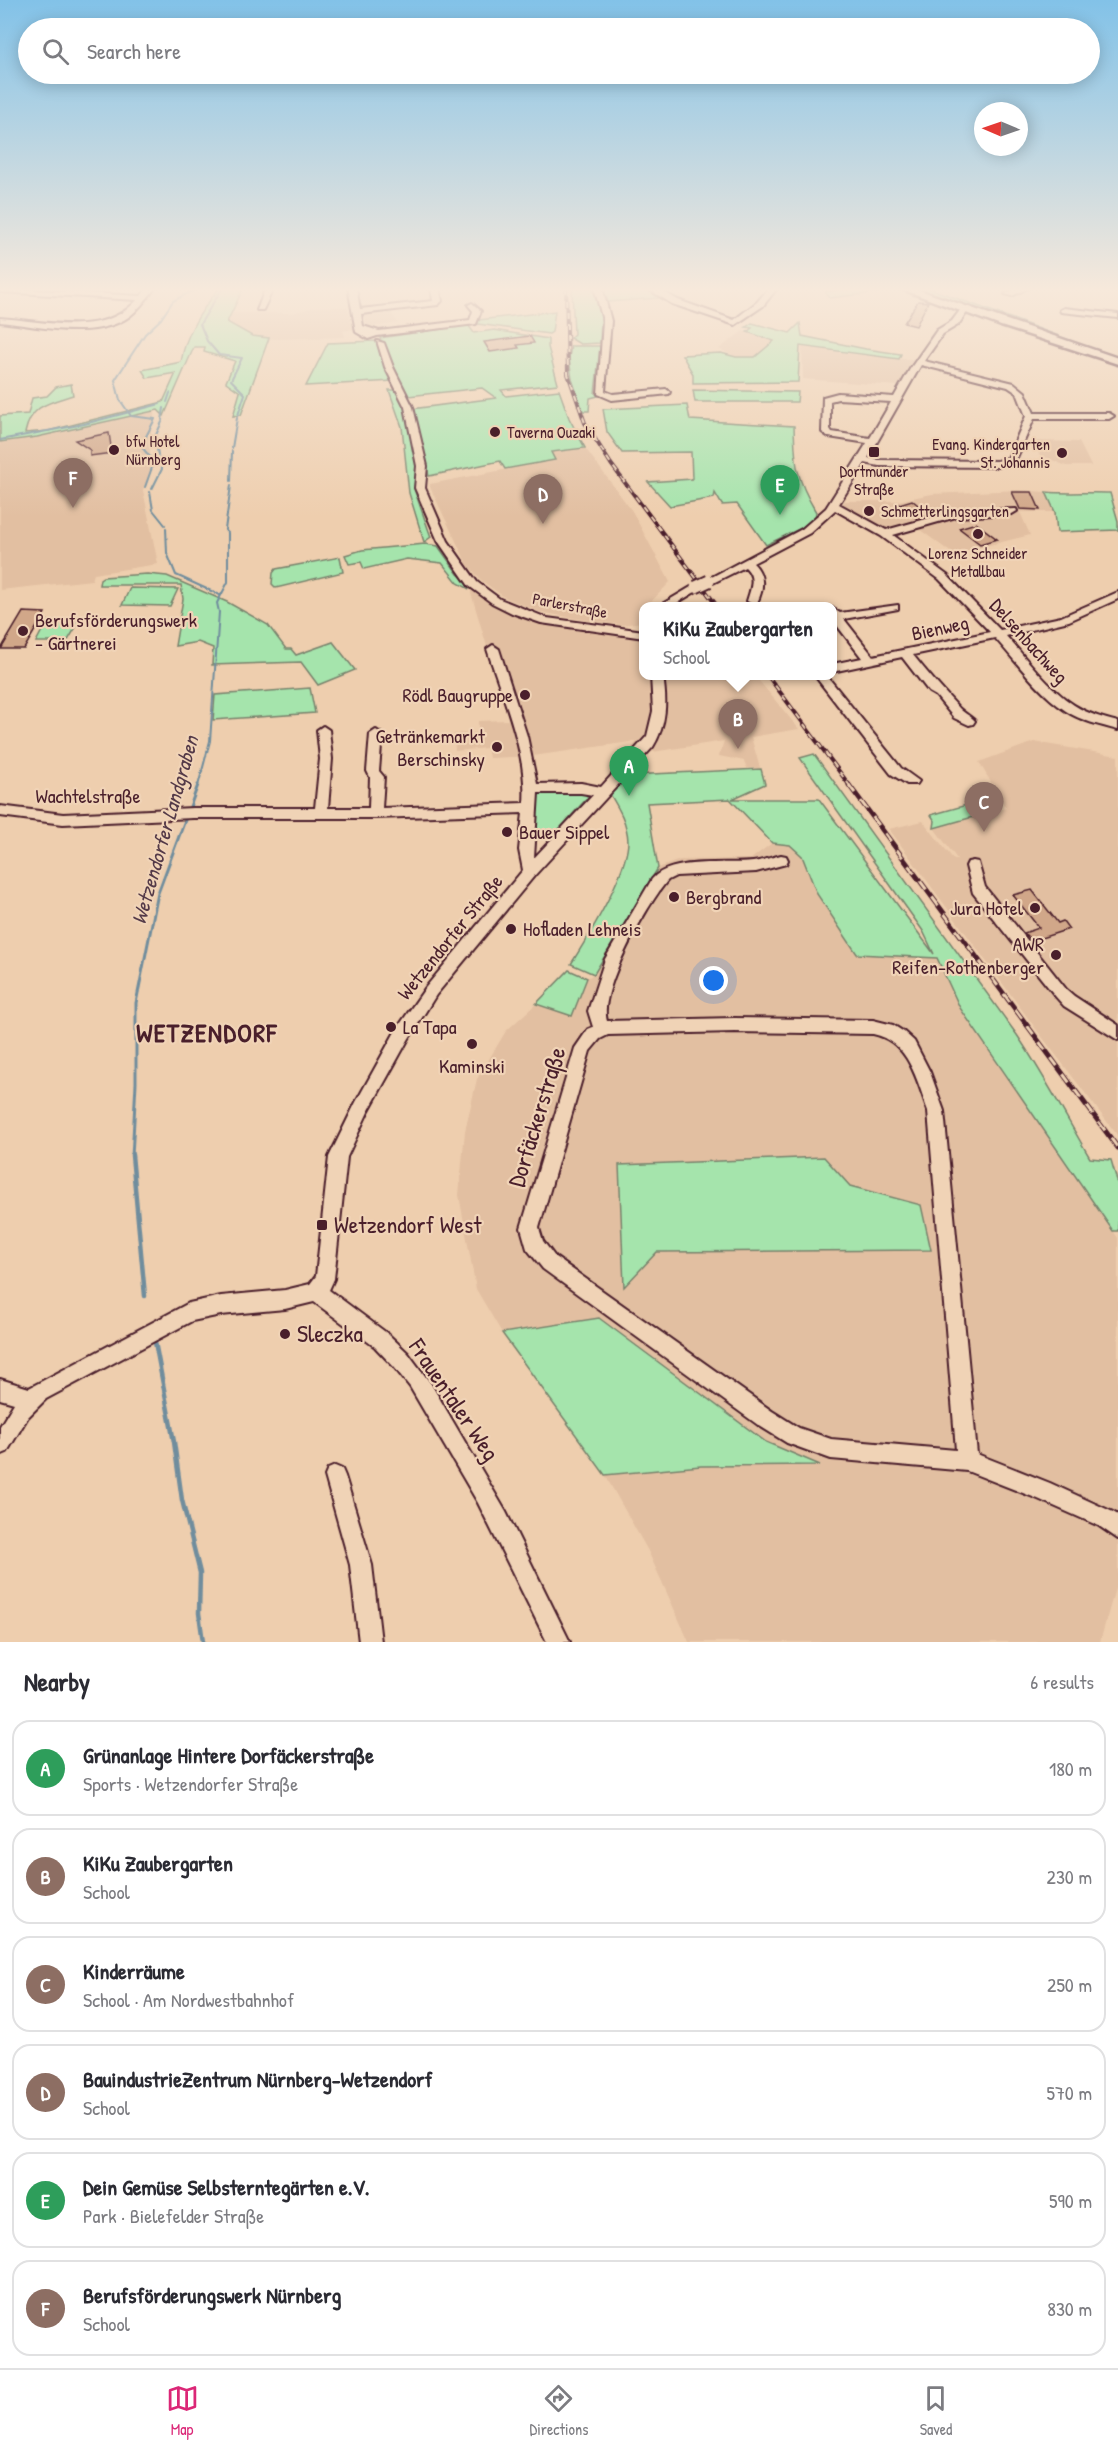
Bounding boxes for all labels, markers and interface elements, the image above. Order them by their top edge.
search box [18,18,1100,84]
icon: search [39,35,72,68]
text: Search here [87,36,181,66]
north arrow [974,102,1028,156]
place label: Taverna Ouzaki [507,421,596,443]
marker: Taverna Ouzaki [488,425,502,439]
place label: bfw Hotel Nürnberg [126,430,181,470]
place label: Evang. Kindergarten St. Johannis [932,433,1050,473]
marker: bfw Hotel Nürnberg [107,443,121,457]
marker: Dortmunder Straße [867,445,881,459]
marker: Evang. Kindergarten St. Johannis [1055,446,1069,460]
pin: F [54,458,92,508]
place label: Dortmunder Straße [840,460,909,500]
pin: E [760,466,800,515]
pin: D [524,474,562,524]
place label: Schmetterlingsgarten [881,500,1009,522]
marker: Schmetterlingsgarten [862,504,876,518]
marker: Lorenz Schneider Metallbau [971,527,985,541]
place label: Lorenz Schneider Metallbau [929,542,1027,582]
street label: Parlerstraße [531,587,610,623]
street label: Delsenbachweg [984,592,1075,689]
popup [639,602,837,680]
place label: Berufsförderungswerk - Gärtnerei [35,606,197,656]
street label: Bienweg [909,608,971,647]
text: KiKu Zaubergarten [663,613,813,643]
marker: Berufsförderungswerk - Gärtnerei [16,624,30,638]
text: School [663,643,710,670]
place label: Rödl Baugruppe [402,681,513,708]
marker: Rödl Baugruppe [518,688,532,702]
pin: B [718,700,758,749]
place label: Getränkemarkt Berschinsky [375,722,486,772]
water label: Wetzendorfer Landgraben [124,731,206,927]
marker: Getränkemarkt Berschinsky [490,740,504,754]
pin: A [610,746,648,796]
street label: Wachtelstraße [35,782,141,809]
pin: C [964,782,1004,832]
place label: Bauer Sippel [519,818,610,845]
marker: Bauer Sippel [500,825,514,839]
street label: Wetzendorfer Straße [391,868,509,1005]
place label: Bergbrand [686,883,762,910]
marker: Bergbrand [667,890,681,904]
place label: Jura Hotel [950,894,1024,921]
marker: Jura Hotel [1028,901,1042,915]
place label: Hofladen Lehneis [523,915,641,942]
marker: Hofladen Lehneis [504,922,518,936]
place label: AWR Reifen-Rothenberger [892,930,1044,980]
marker: AWR Reifen-Rothenberger [1049,948,1063,962]
your location [699,966,728,995]
place label: La Tapa [403,1013,457,1040]
district label: WETZENDORF [136,1015,278,1050]
marker: La Tapa [384,1020,398,1034]
marker: Kaminski [465,1037,479,1051]
street label: Dorfäckerstraße [500,1042,573,1191]
place label: Kaminski [439,1052,505,1079]
place label: Wetzendorf West [334,1208,482,1240]
marker: Wetzendorf West [315,1218,329,1232]
place label: Sleczka [297,1317,363,1349]
marker: Sleczka [278,1327,292,1341]
street label: Frauentaler Weg [402,1331,508,1467]
text: Nearby [24,1664,90,1699]
text: 6 results [1030,1668,1094,1695]
text: Grünanlage Hintere Dorfäckerstraße [83,1740,374,1770]
text: A [41,1755,50,1782]
text: 180 m [1049,1755,1092,1782]
text: Sports · Wetzendorfer Straße [83,1770,298,1797]
text: KiKu Zaubergarten [83,1848,233,1878]
text: B [40,1863,51,1890]
text: 230 m [1047,1863,1092,1890]
text: School [83,1878,130,1905]
text: Kinderräume [83,1956,185,1986]
text: C [40,1971,51,1998]
text: 250 m [1047,1971,1092,1998]
text: School · Am Nordwestbahnhof [83,1986,294,2013]
text: BauindustrieZentrum Nürnberg-Wetzendorf [83,2064,432,2094]
text: D [41,2079,50,2106]
text: 570 m [1046,2079,1092,2106]
text: School [83,2094,130,2121]
text: Dein Gemüse Selbsterntegärten e.V. [83,2172,370,2202]
text: E [41,2187,50,2214]
text: 590 m [1049,2187,1092,2214]
text: Park · Bielefelder Straße [83,2202,264,2229]
text: Berufsförderungswerk Nürnberg [83,2280,341,2310]
text: F [42,2295,49,2322]
text: 830 m [1047,2295,1092,2322]
text: School [83,2310,130,2337]
tab: Map [166,2382,199,2440]
tab: Directions [530,2382,588,2440]
tab: Saved [919,2382,952,2440]

